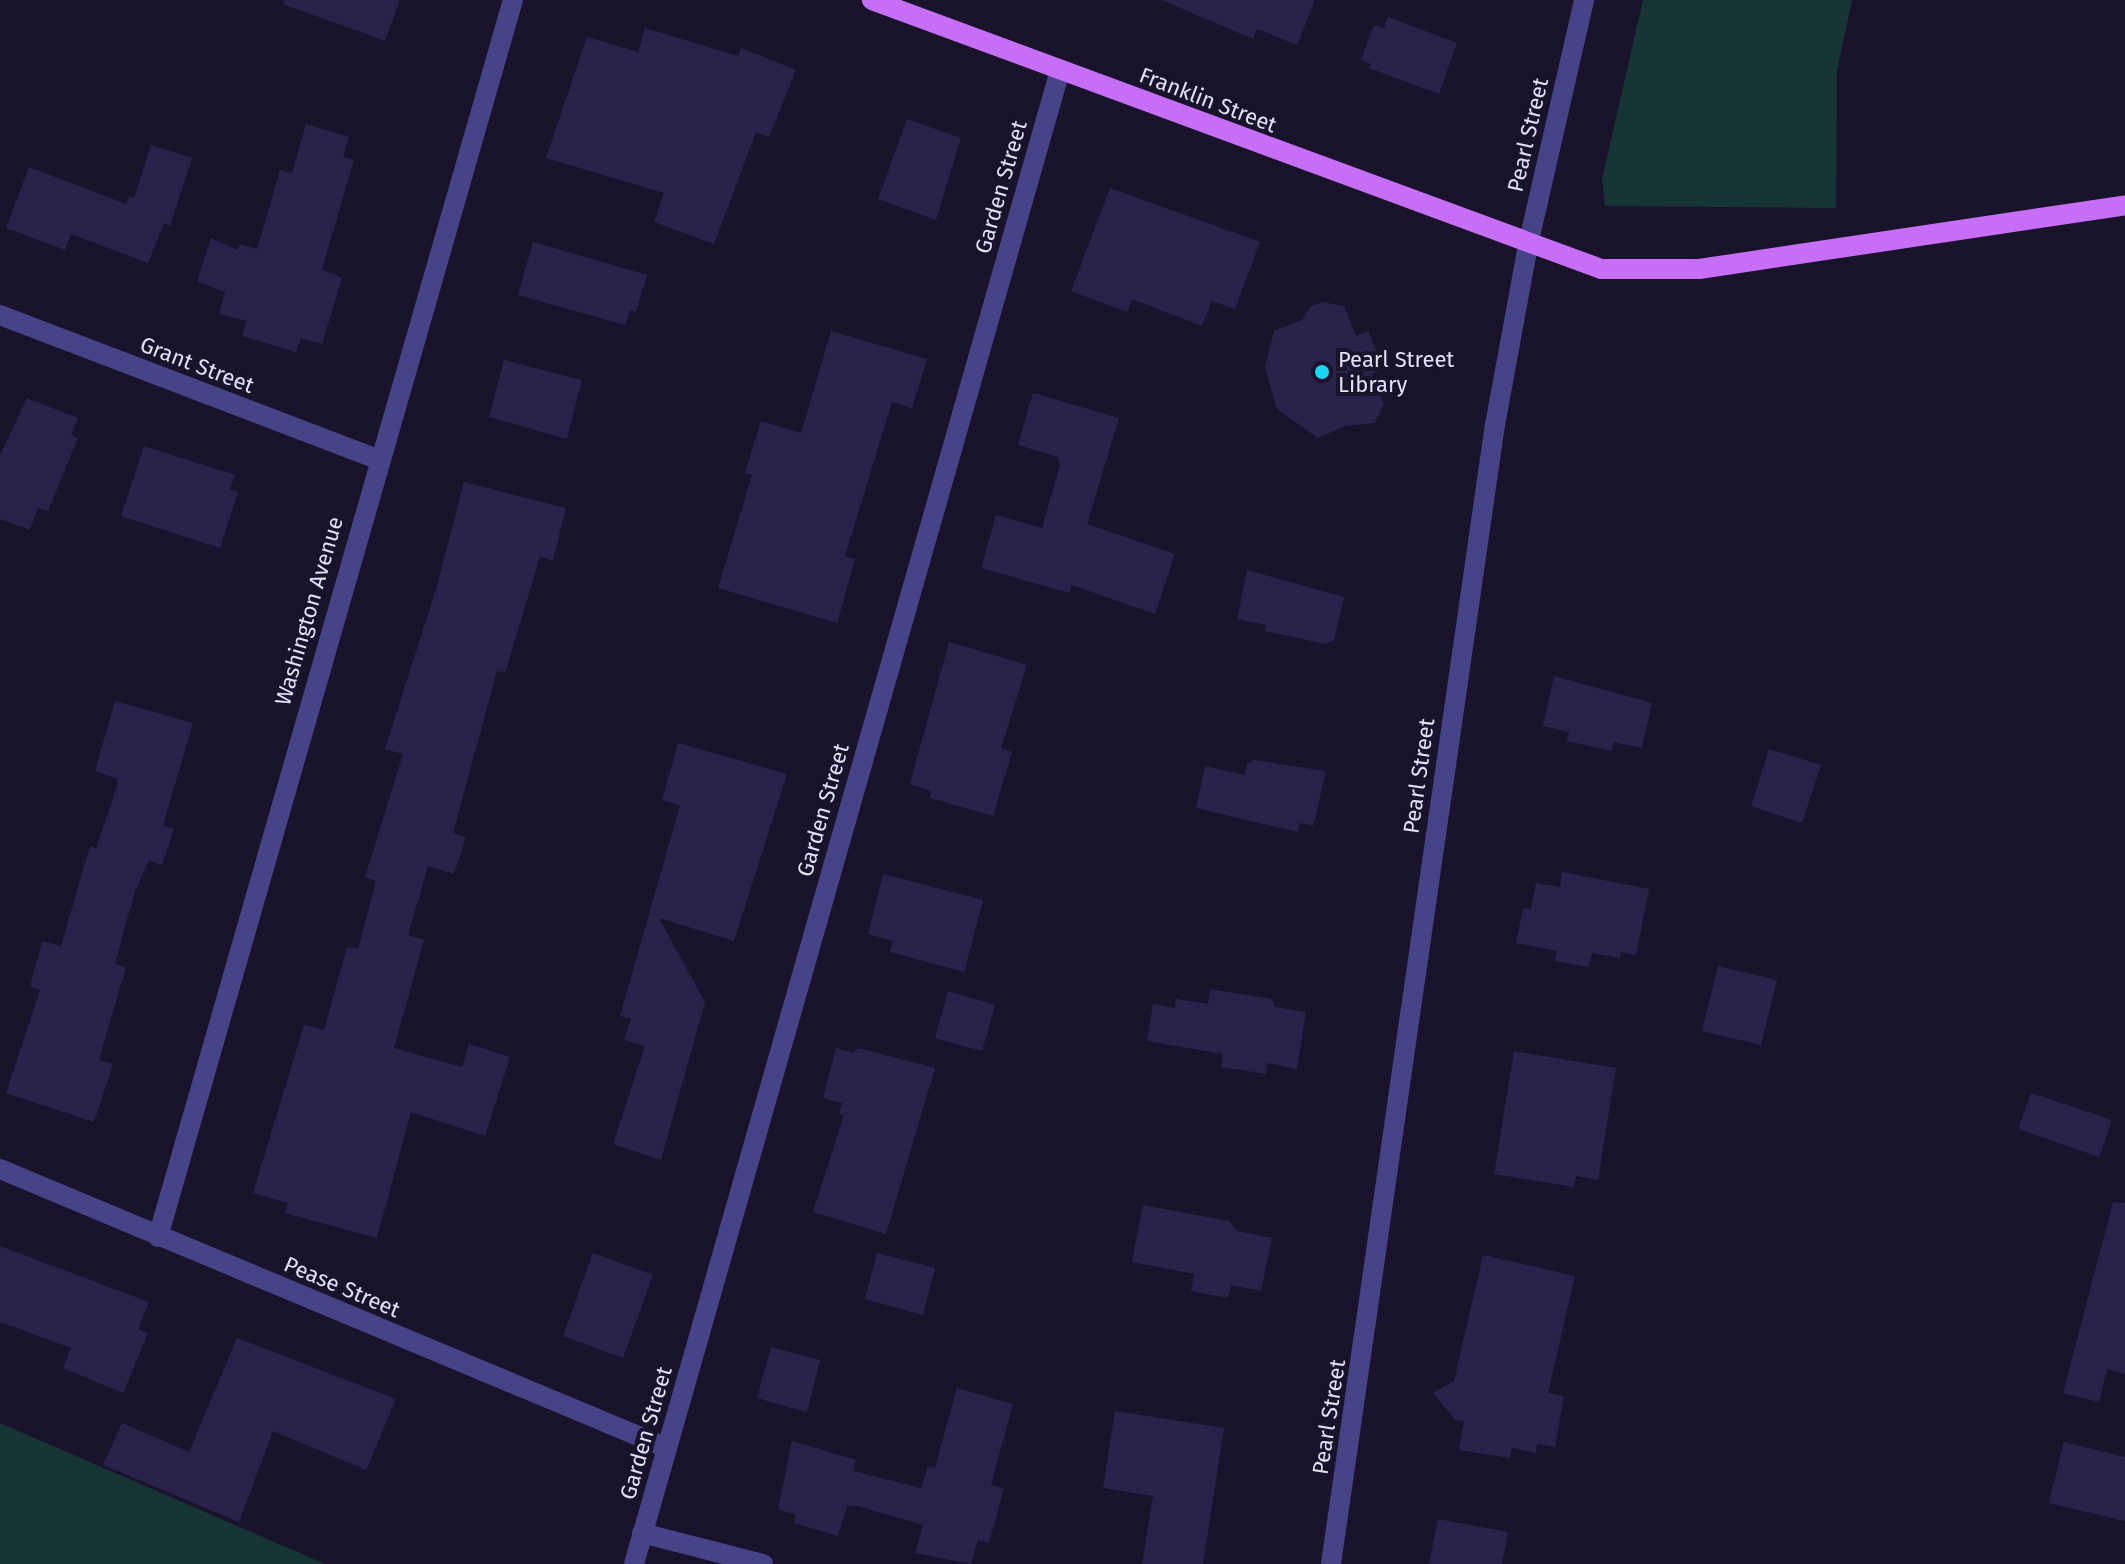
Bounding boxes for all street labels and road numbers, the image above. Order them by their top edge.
street label: Franklin Street [1136,62,1280,138]
street label: Pearl Street [1502,75,1554,195]
street label: Garden Street [969,117,1033,257]
street label: Grant Street [136,331,258,399]
street label: Washington Avenue [269,514,349,708]
street label: Pearl Street [1398,717,1440,835]
street label: Garden Street [791,740,855,880]
street label: Pease Street [280,1251,404,1323]
street label: Pearl Street [1307,1357,1351,1477]
street label: Garden Street [614,1363,678,1503]

